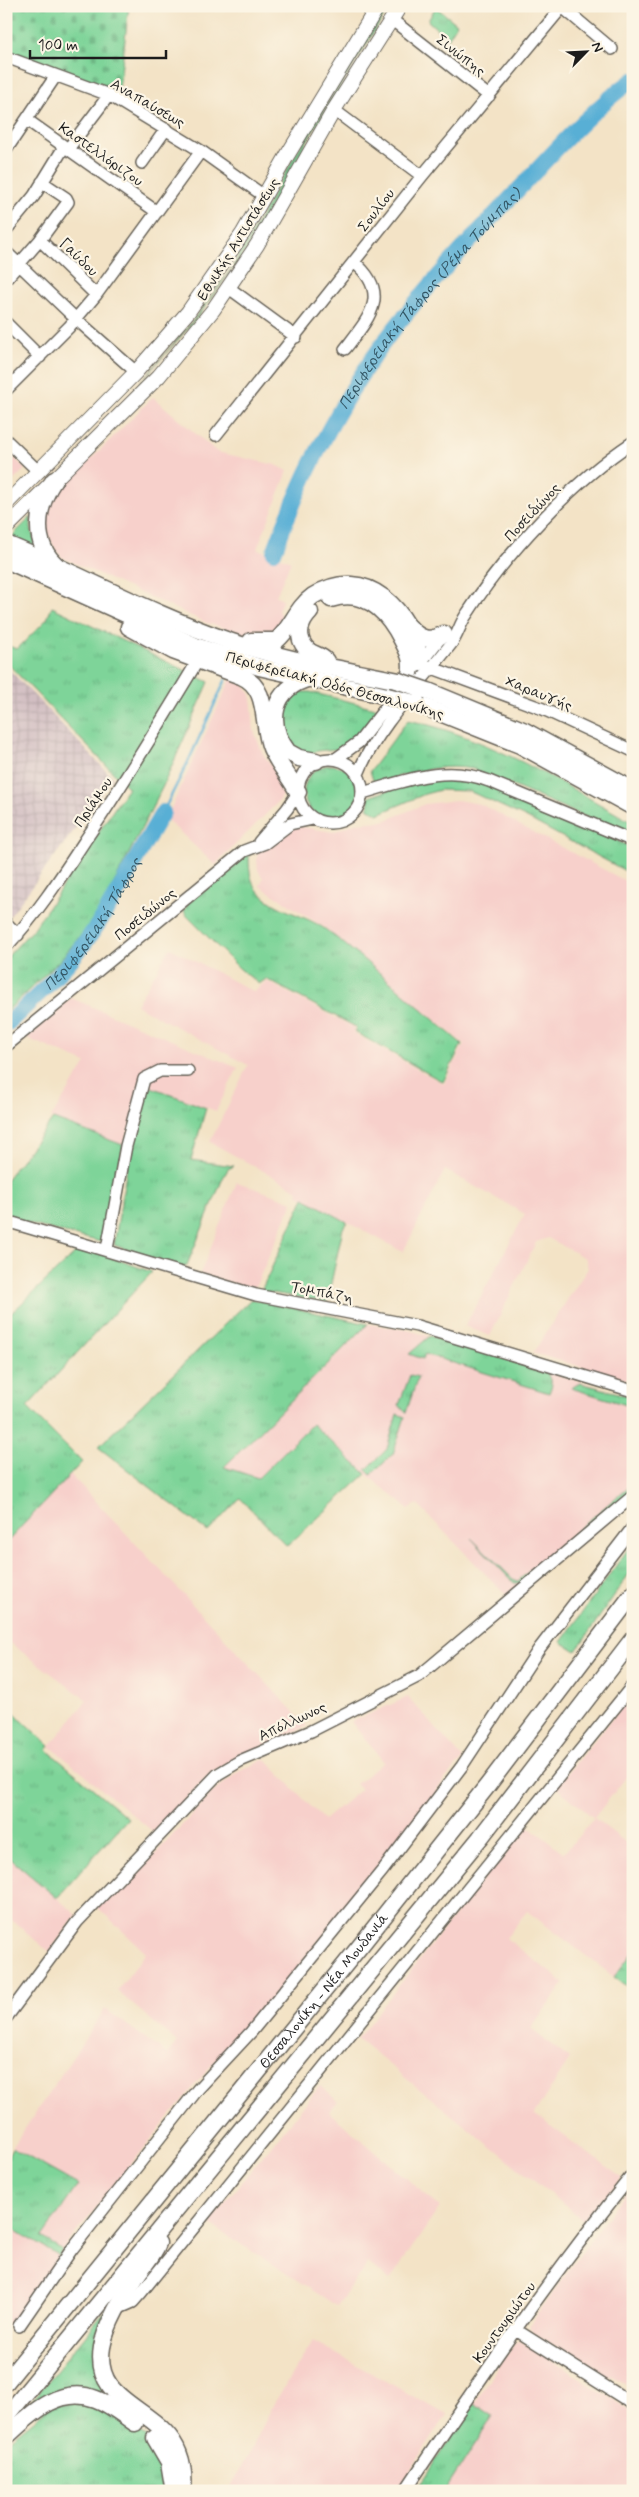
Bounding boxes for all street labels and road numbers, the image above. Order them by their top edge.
street label: Σινώπης [431,30,490,82]
street label: Αναπαύσεως [107,74,189,133]
street label: Καστελλόριζου [54,118,147,192]
street label: Εθνικής Αντιστάσεως [193,174,285,305]
street label: Σουλίου [354,185,400,236]
street label: Γαύδου [55,234,102,281]
street label: Ποσειδώνος [500,479,565,546]
street label: Περιφερειακή Οδός Θεσσαλονίκης [224,647,446,725]
street label: Χαραυγής [502,671,576,717]
street label: Πριάμου [70,773,118,832]
street label: Ποσειδώνος [111,884,181,946]
street label: Τομπάζη [289,1277,355,1309]
street label: Απόλλωνος [255,1697,330,1746]
street label: Θεσσαλονίκη - Νέα Μουδανιά [255,1909,394,2073]
street label: Κουντουριώτου [469,2278,541,2367]

